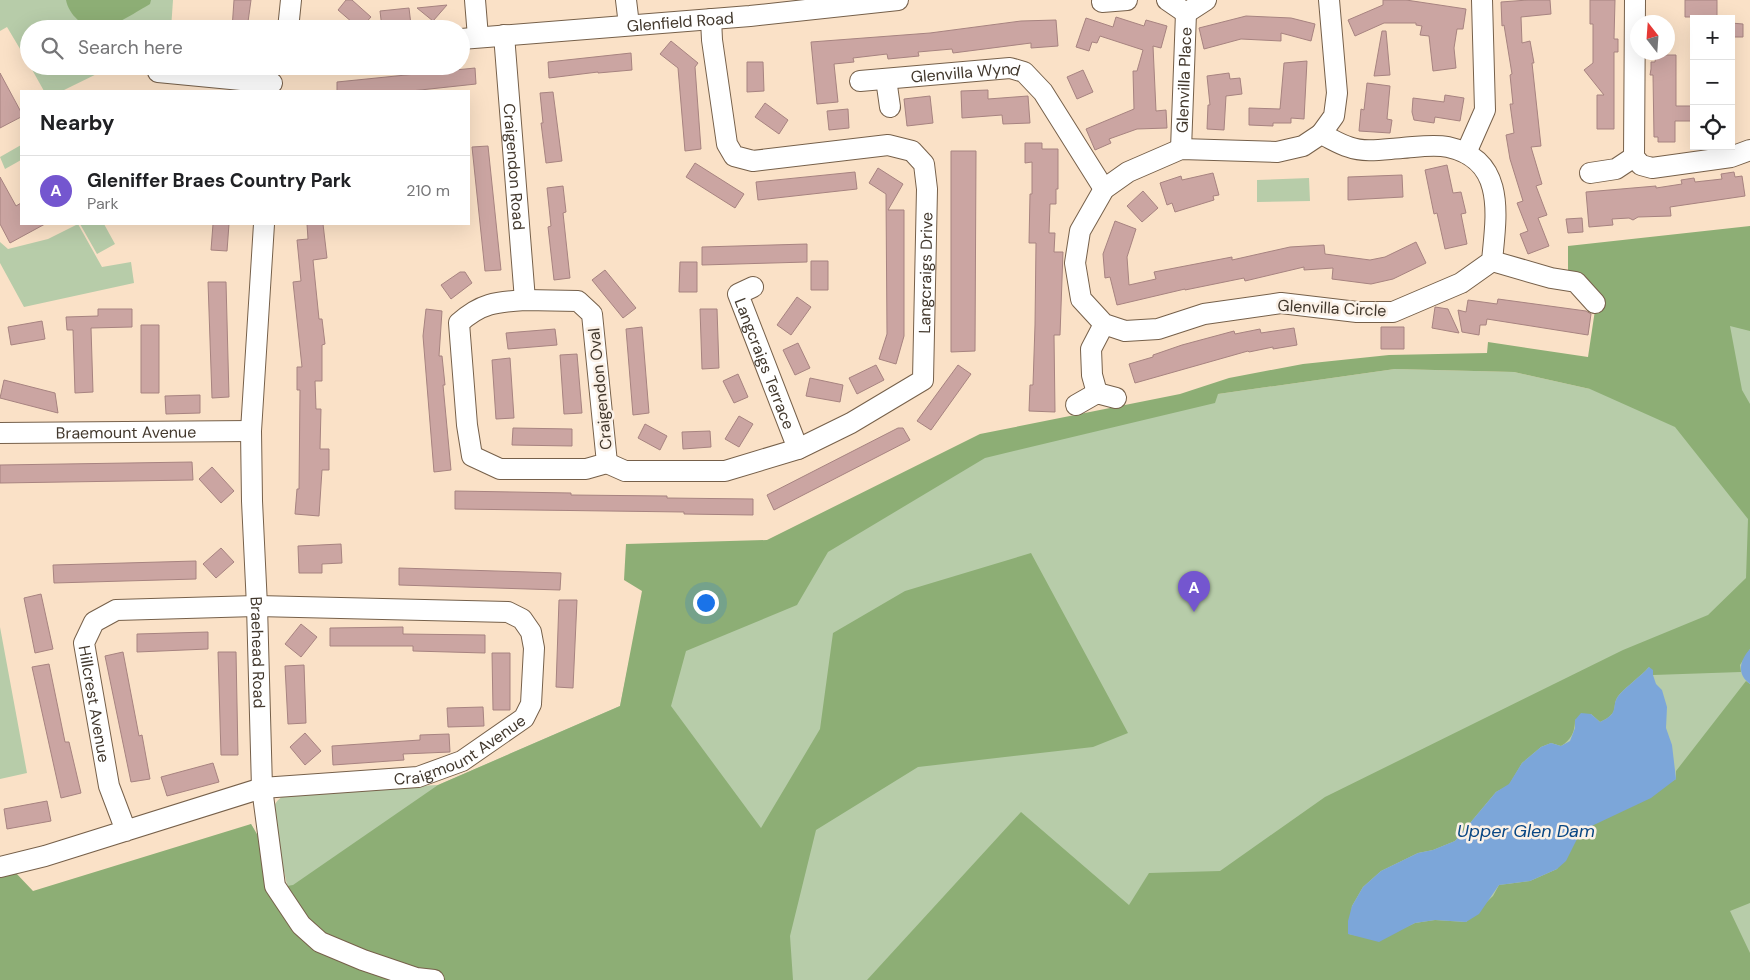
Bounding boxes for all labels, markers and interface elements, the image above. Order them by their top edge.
street label: Glenfield Road [626,7,735,36]
north arrow [1630,15,1675,60]
map controls [1690,15,1735,150]
button: + [1690,15,1735,60]
search box [20,20,470,75]
street label: Glenvilla Place [1171,27,1196,133]
icon: search [38,34,66,62]
text: Search here [78,35,183,60]
street label: Glenvilla Wynd [910,58,1023,87]
button: − [1690,60,1735,105]
street label: Craigendon Road [499,102,530,231]
button: locate [1690,105,1735,150]
text: Nearby [40,109,114,137]
text: Gleniffer Braes Country Park [87,168,352,193]
text: A [50,180,62,201]
text: 210 m [406,180,450,201]
text: Park [87,193,119,214]
street label: Langcraigs Drive [913,212,937,334]
street label: Langcraigs Terrace [730,295,800,432]
street label: Glenvilla Circle [1277,295,1387,321]
street label: Craigendon Oval [583,327,617,451]
street label: Braemount Avenue [56,421,196,443]
pin: A [1178,571,1210,612]
your location [693,590,719,616]
street label: Braehead Road [246,596,270,709]
street label: Hillcrest Avenue [74,644,115,764]
street label: Craigmount Avenue [393,710,530,789]
water label: Upper Glen Dam [1457,819,1595,843]

